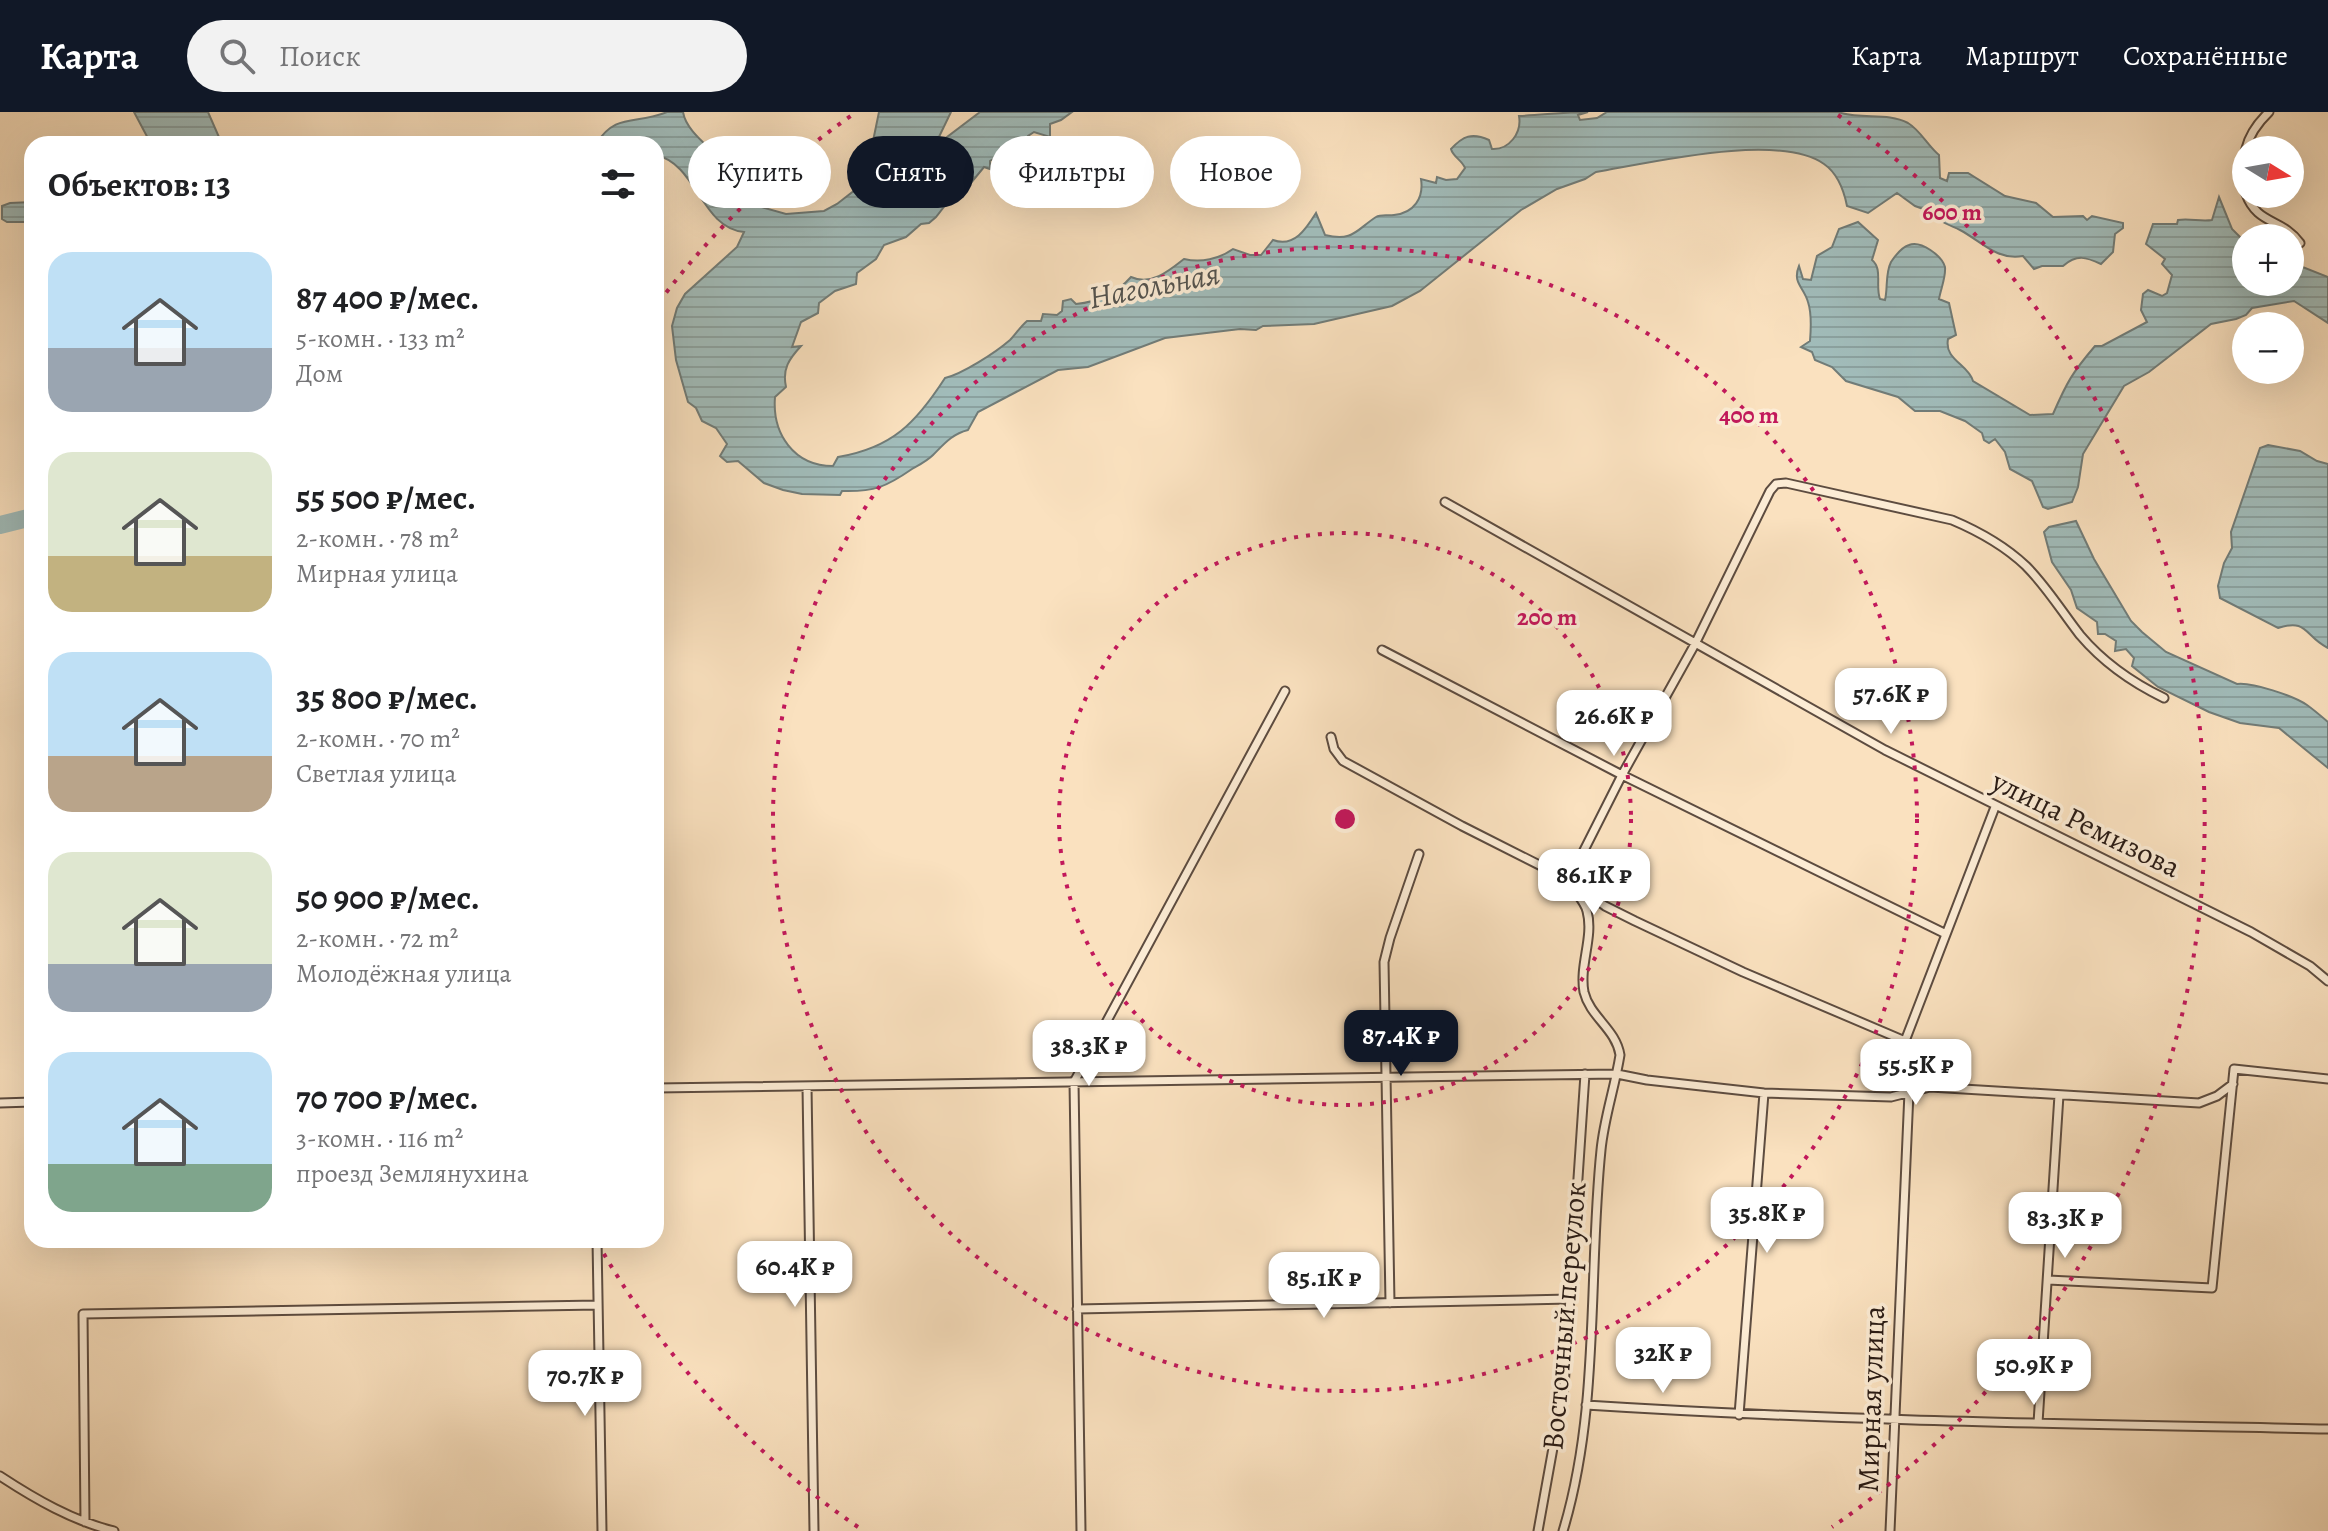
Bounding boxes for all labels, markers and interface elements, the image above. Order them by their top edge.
search box [187,20,747,92]
text: Карта [40,30,139,82]
icon: search [215,34,259,78]
text: Поиск [279,36,361,76]
text: Карта [1851,37,1922,75]
text: Маршрут [1966,37,2079,75]
text: Сохранённые [2123,37,2288,75]
chip: Купить [688,136,831,208]
chip: Снять [847,136,974,208]
chip: Фильтры [990,136,1154,208]
chip: Новое [1170,136,1301,208]
north arrow [2232,136,2304,208]
map controls [2232,136,2304,384]
text: Объектов: 13 [48,161,231,208]
icon: filters [596,162,640,206]
text: 600 m [1922,196,1982,228]
button: + [2232,224,2304,296]
water label: Нагольная [1085,251,1223,319]
text: 87 400 ₽/мес. [296,274,479,321]
icon: home [112,284,208,380]
button: − [2232,312,2304,384]
text: 5-комн. · 133 m² [296,321,464,356]
text: Дом [296,356,343,391]
text: 400 m [1719,399,1779,431]
text: 55 500 ₽/мес. [296,474,476,521]
icon: home [112,484,208,580]
text: 2-комн. · 78 m² [296,521,459,556]
text: Мирная улица [296,556,458,591]
text: 200 m [1517,601,1577,633]
pin: 57.6K ₽ [1817,668,1965,736]
text: 35 800 ₽/мес. [296,674,478,721]
text: 57.6K ₽ [1853,676,1929,711]
icon: home [112,684,208,780]
pin: 26.6K ₽ [1540,690,1688,758]
text: 26.6K ₽ [1575,698,1653,733]
text: 2-комн. · 70 m² [296,721,460,756]
text: Светлая улица [296,756,457,791]
street label: улица Ремизова [1984,761,2187,887]
centre of rings [1331,805,1359,833]
pin: 86.1K ₽ [1520,849,1668,917]
text: 86.1K ₽ [1556,857,1632,892]
text: 50 900 ₽/мес. [296,874,480,921]
icon: home [112,884,208,980]
text: 2-комн. · 72 m² [296,921,458,956]
text: Молодёжная улица [296,956,512,991]
pin: 87.4K ₽ [1327,1010,1475,1078]
text: 87.4K ₽ [1362,1018,1440,1053]
pin: 38.3K ₽ [1015,1020,1163,1088]
text: 38.3K ₽ [1051,1028,1127,1063]
pin: 55.5K ₽ [1842,1039,1990,1107]
text: 55.5K ₽ [1878,1047,1954,1082]
text: 70 700 ₽/мес. [296,1074,479,1121]
icon: home [112,1084,208,1180]
text: 3-комн. · 116 m² [296,1121,463,1156]
text: проезд Землянухина [296,1156,529,1191]
street label: Восточный переулок [1532,1180,1596,1452]
pin: 35.8K ₽ [1693,1187,1841,1255]
pin: 83.3K ₽ [1991,1192,2139,1260]
text: 35.8K ₽ [1729,1195,1805,1230]
text: 83.3K ₽ [2027,1200,2103,1235]
pin: 60.4K ₽ [721,1241,869,1309]
text: 60.4K ₽ [755,1249,835,1284]
pin: 85.1K ₽ [1250,1252,1398,1320]
text: 85.1K ₽ [1287,1260,1361,1295]
street label: Мирная улица [1848,1305,1894,1493]
pin: 32K ₽ [1607,1327,1719,1395]
text: 32K ₽ [1634,1335,1692,1370]
pin: 50.9K ₽ [1960,1339,2108,1407]
text: 50.9K ₽ [1995,1347,2073,1382]
pin: 70.7K ₽ [511,1350,659,1418]
text: 70.7K ₽ [546,1358,624,1393]

